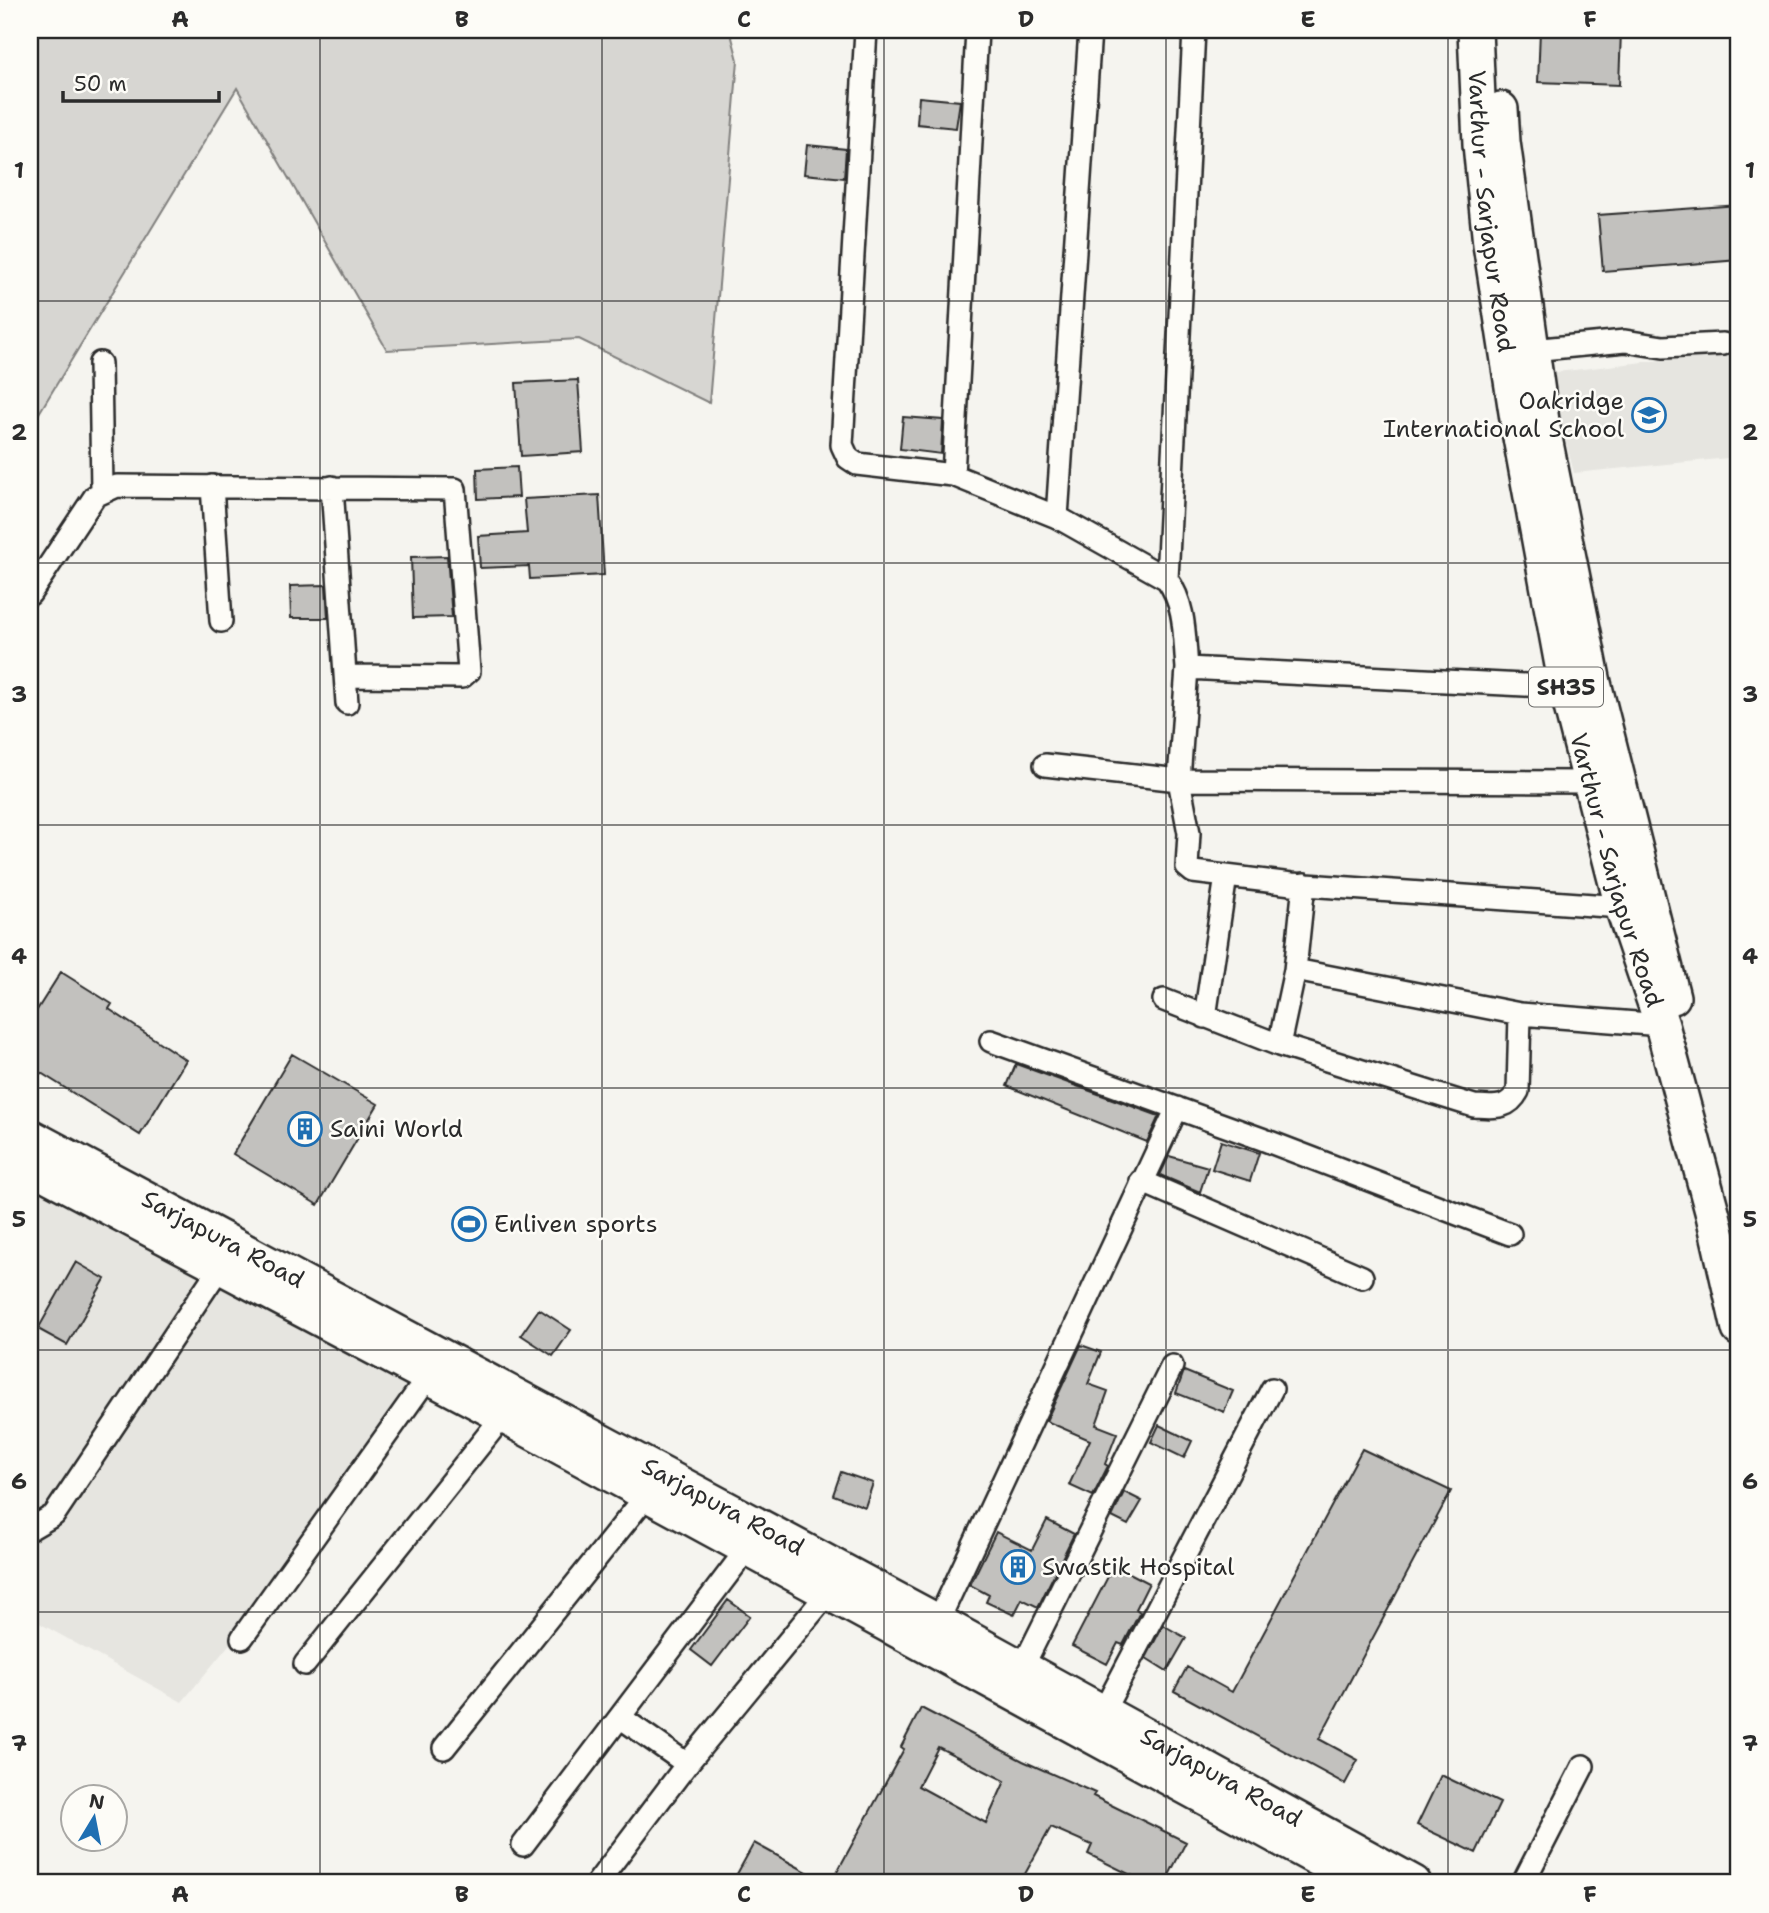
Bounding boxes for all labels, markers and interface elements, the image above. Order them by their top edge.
text: A [171,4,189,34]
text: B [455,4,469,34]
text: C [737,4,751,34]
text: D [1018,4,1034,34]
text: E [1300,4,1316,34]
text: F [1583,4,1597,34]
scale bar [63,60,219,104]
street label: Varthur - Sarjapur Road [1461,69,1522,354]
text: 50 m [74,70,127,98]
text: 1 [14,155,24,185]
text: 1 [1745,155,1755,185]
place label: Oakridge International School [1383,385,1625,445]
school or university icon: Oakridge International School [1630,396,1668,434]
text: 2 [11,417,27,447]
text: 2 [1742,417,1758,447]
road number: SH35 [1529,667,1603,706]
text: 3 [11,679,27,709]
text: 3 [1742,679,1758,709]
street label: Varthur - Sarjapur Road [1562,730,1671,1011]
text: 4 [11,941,27,971]
text: 4 [1742,941,1758,971]
building icon: Saini World [286,1110,324,1148]
place label: Saini World [330,1113,463,1145]
street label: Sarjapura Road [136,1183,310,1296]
text: 5 [12,1204,26,1234]
text: 5 [1743,1204,1757,1234]
sports icon: Enliven sports [450,1205,488,1243]
place label: Enliven sports [494,1208,658,1240]
street label: Sarjapura Road [636,1450,810,1563]
text: 6 [11,1466,27,1496]
text: 6 [1742,1466,1758,1496]
building icon: Swastik Hospital [999,1548,1037,1586]
place label: Swastik Hospital [1042,1551,1235,1583]
street label: Sarjapura Road [1135,1720,1308,1835]
text: 7 [11,1728,27,1758]
text: 7 [1742,1728,1758,1758]
north arrow [60,1784,130,1854]
text: N [87,1788,106,1815]
text: A [171,1879,189,1909]
text: B [455,1879,469,1909]
text: C [737,1879,751,1909]
text: D [1018,1879,1034,1909]
text: E [1300,1879,1316,1909]
text: F [1583,1879,1597,1909]

